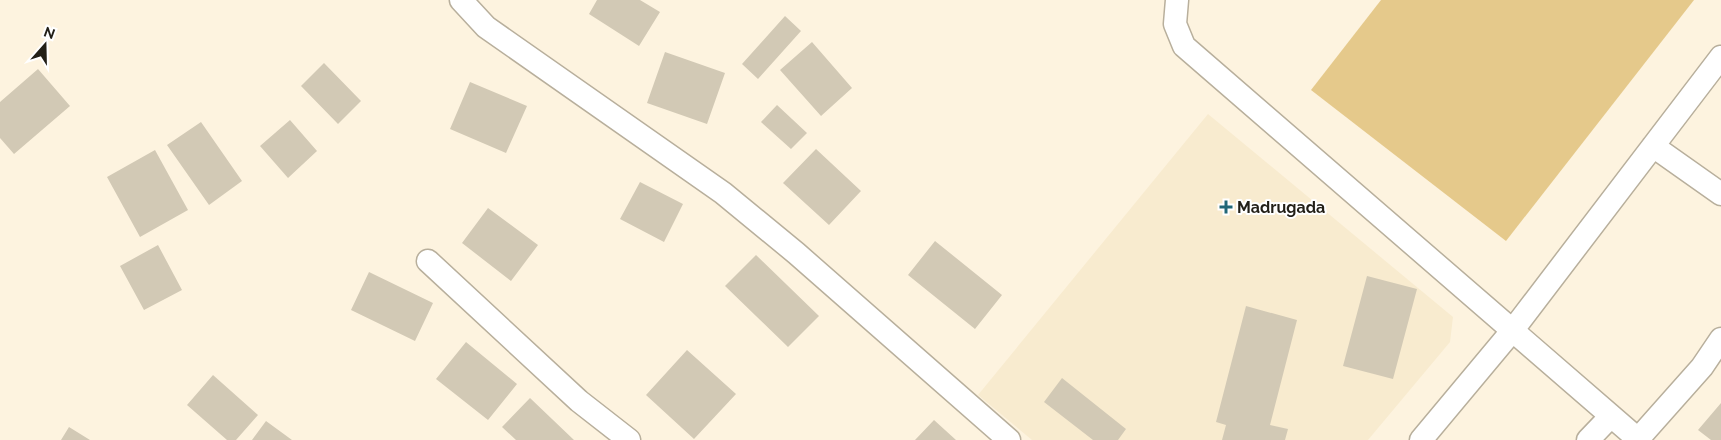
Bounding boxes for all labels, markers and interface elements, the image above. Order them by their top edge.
north arrow [20,20,70,70]
text: N [42,23,57,42]
place label: Madrugada [1237,198,1325,217]
marker: Madrugada [1219,200,1233,214]

